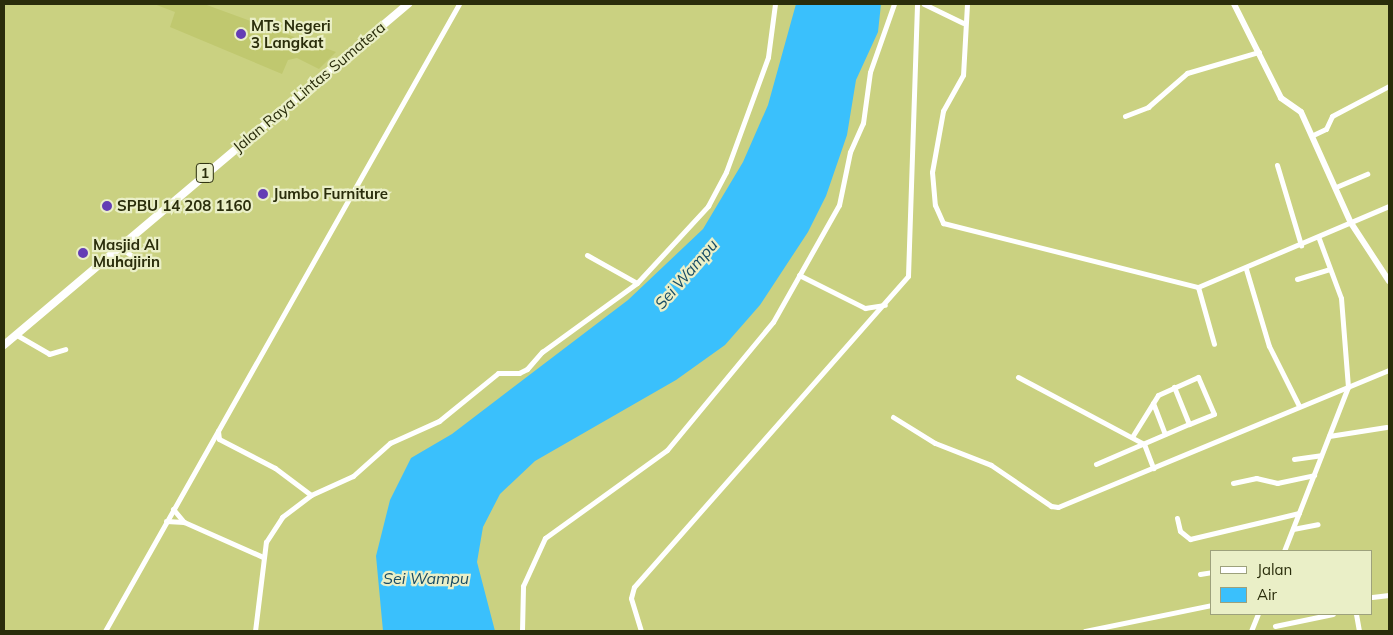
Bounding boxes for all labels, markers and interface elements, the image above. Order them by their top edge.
place label: MTs Negeri 3 Langkat [251,16,331,51]
street label: Jalan Raya Lintas Sumatera [229,18,389,156]
marker: MTs Negeri 3 Langkat [235,28,247,40]
road number: 1 [195,162,215,184]
place label: Jumbo Furniture [273,185,388,203]
marker: Jumbo Furniture [257,188,269,200]
place label: SPBU 14 208 1160 [117,197,251,215]
marker: SPBU 14 208 1160 [101,200,113,212]
place label: Masjid Al Muhajirin [93,235,160,270]
water label: Sei Wampu [651,235,721,313]
marker: Masjid Al Muhajirin [77,247,89,259]
legend [1210,550,1373,615]
text: Jalan [1257,560,1292,579]
water label: Sei Wampu [383,568,469,588]
text: Air [1257,585,1277,604]

